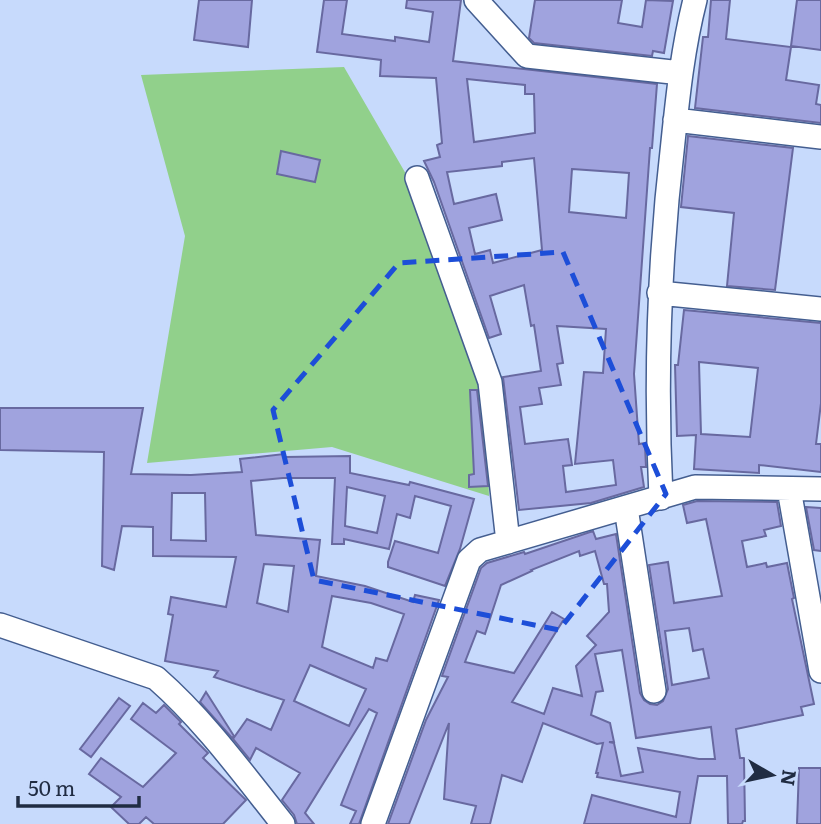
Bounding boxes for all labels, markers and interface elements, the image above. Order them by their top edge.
north arrow [737,740,807,810]
scale bar [18,764,138,808]
text: N [775,768,805,788]
text: 50 m [28,771,75,802]

